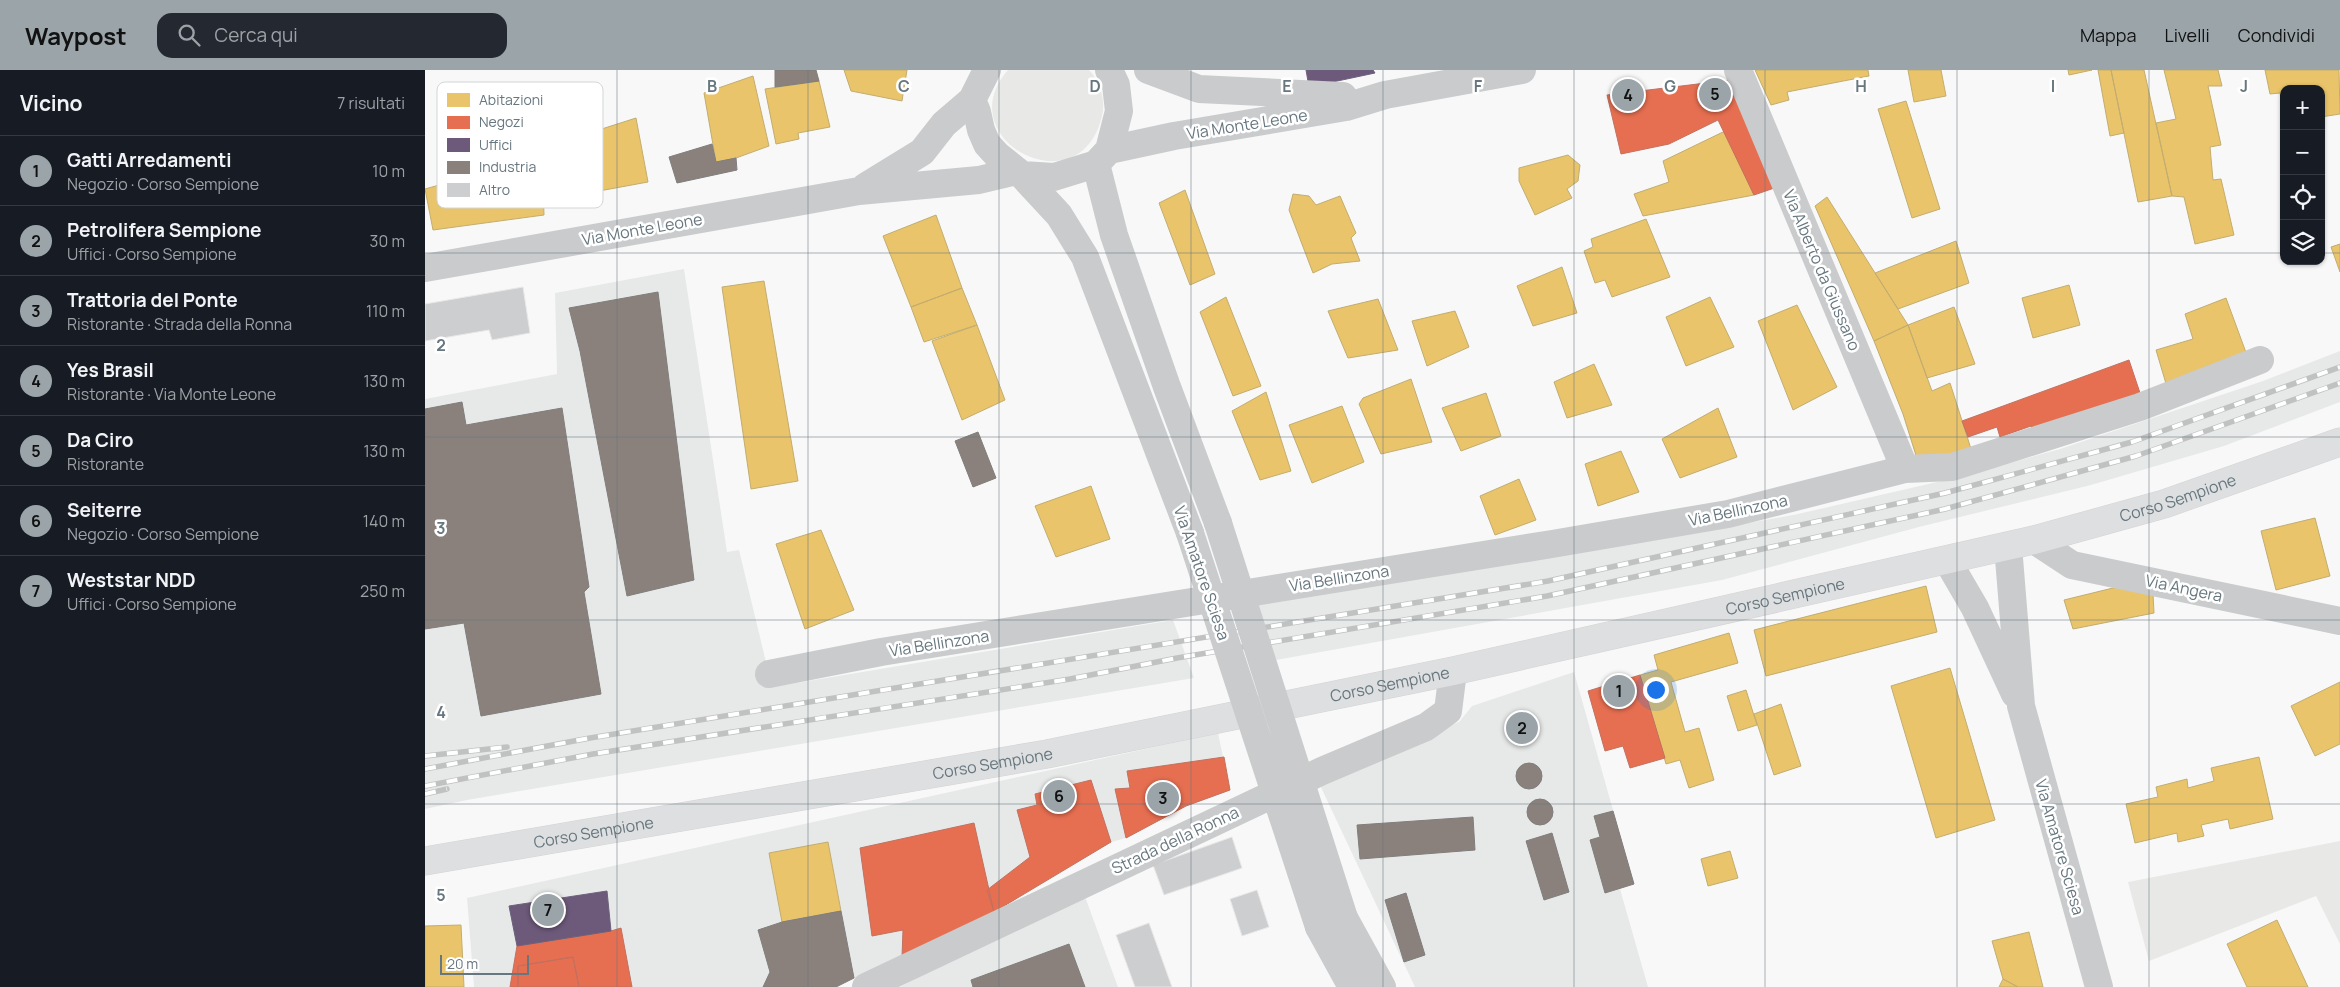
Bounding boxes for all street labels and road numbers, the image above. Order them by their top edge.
street label: Via Monte Leone [1185,104,1309,144]
street label: Via Alberto da Giussano [1778,186,1866,354]
street label: Via Monte Leone [580,208,704,250]
street label: Corso Sempione [2117,468,2239,527]
street label: Via Bellinzona [1686,489,1790,531]
street label: Via Amatore Sciesa [1169,503,1235,643]
street label: Via Bellinzona [1288,559,1390,597]
street label: Via Angera [2144,569,2224,607]
street label: Corso Sempione [1723,572,1847,620]
street label: Via Bellinzona [888,624,990,662]
street label: Corso Sempione [1328,661,1452,707]
street label: Corso Sempione [931,742,1055,784]
street label: Via Amatore Sciesa [2030,777,2090,917]
street label: Strada della Ronna [1108,801,1242,879]
street label: Corso Sempione [532,811,655,853]

